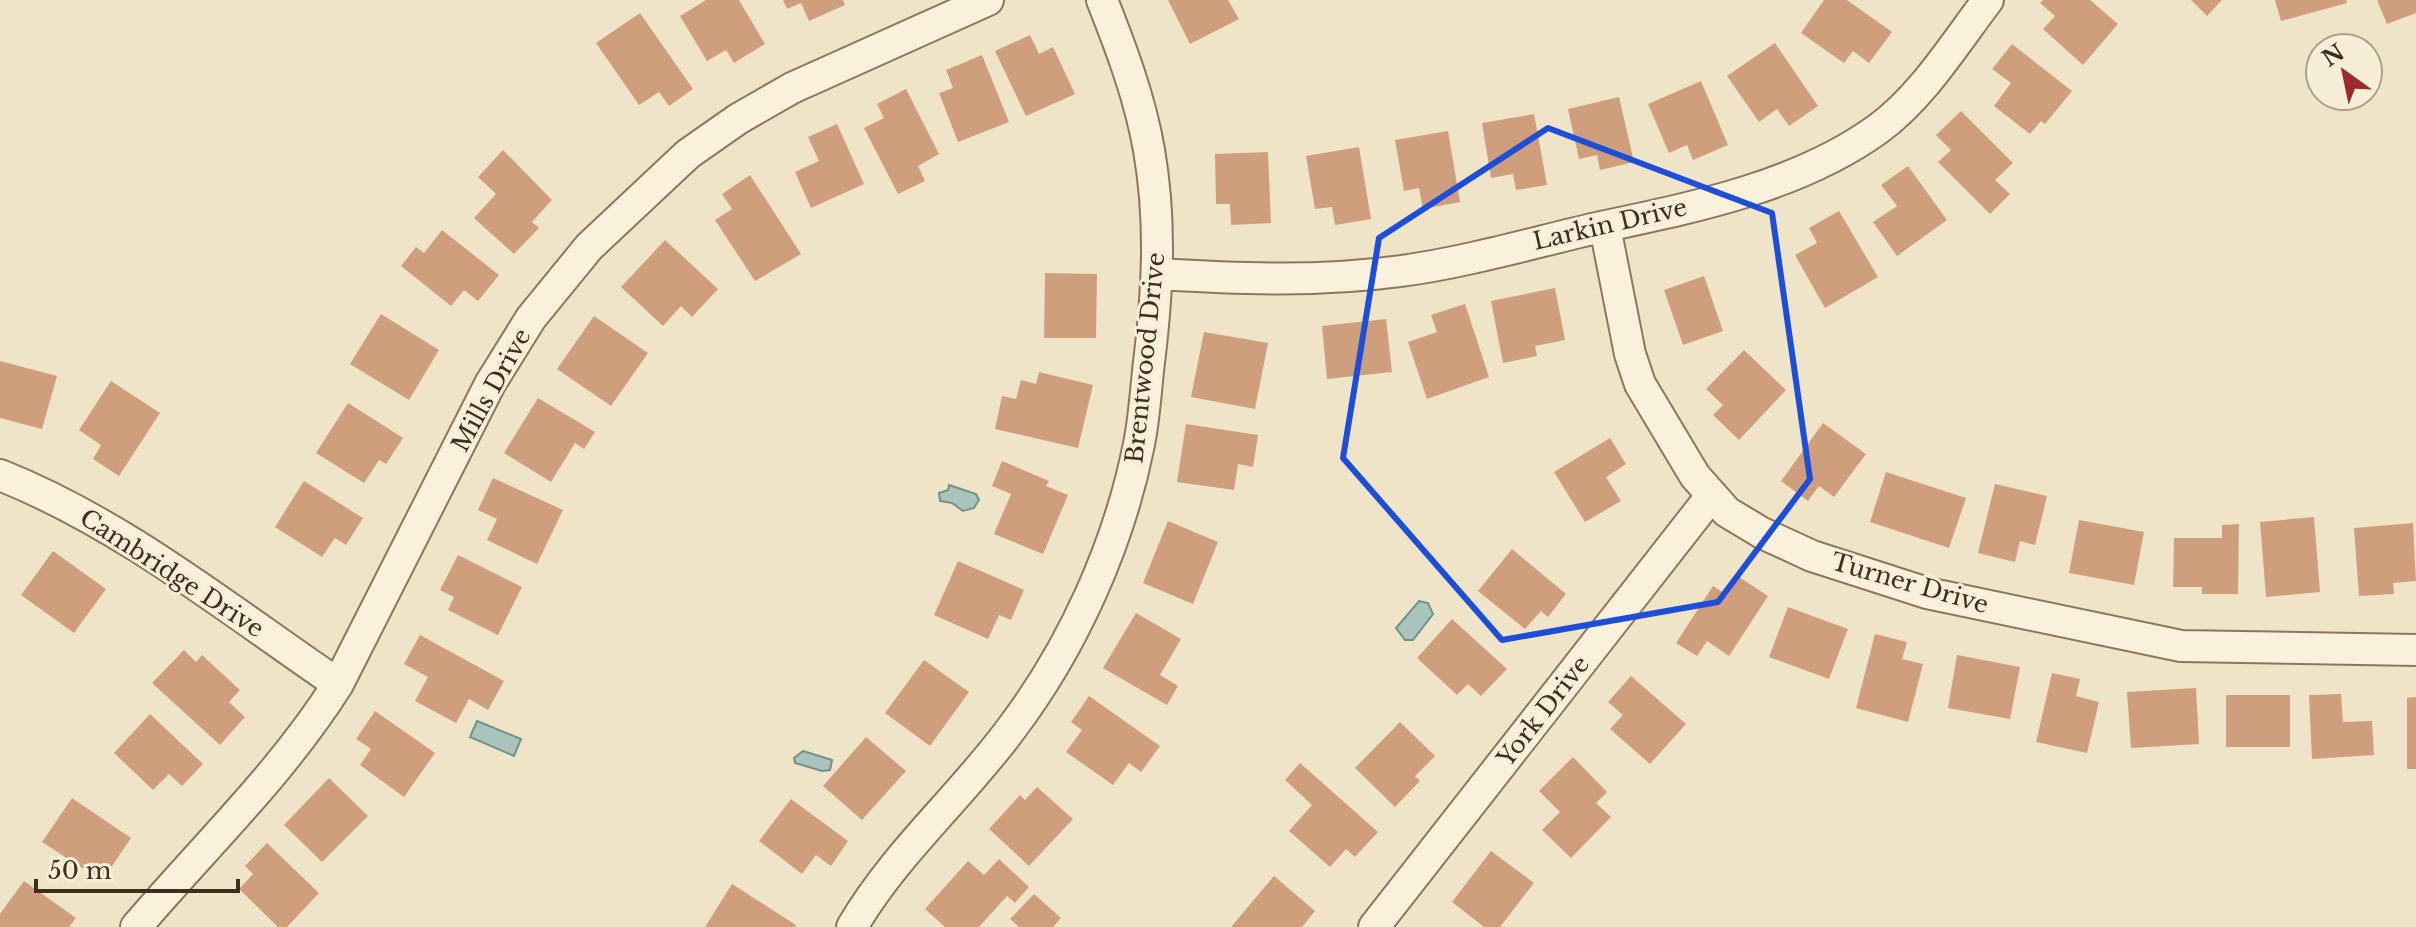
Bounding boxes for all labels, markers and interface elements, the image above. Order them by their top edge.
north arrow [2304,32,2384,112]
text: N [2317,39,2350,73]
street label: Larkin Drive [1530,192,1690,256]
street label: Brentwood Drive [1119,251,1171,465]
street label: Mills Drive [445,323,537,457]
street label: Cambridge Drive [75,503,269,643]
street label: Turner Drive [1828,547,1992,619]
street label: York Drive [1490,650,1595,773]
scale bar [36,843,238,893]
text: 50 m [48,856,112,885]

